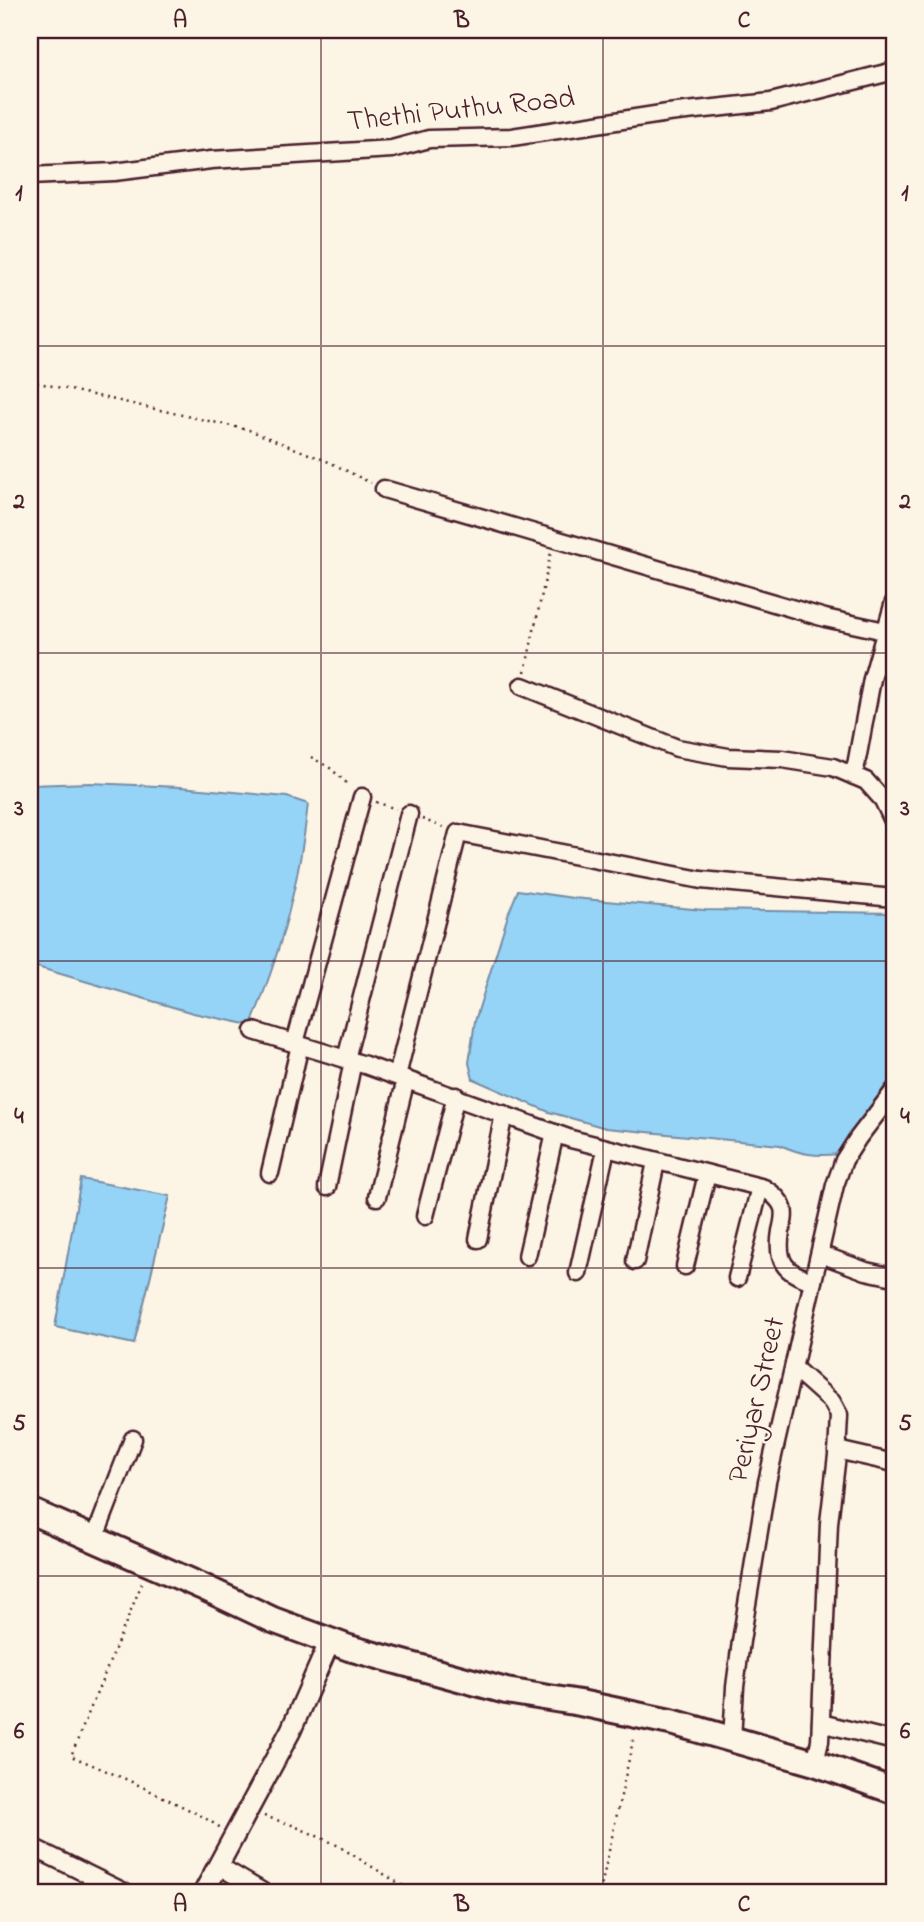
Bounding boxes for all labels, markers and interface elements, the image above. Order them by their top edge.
text: A [173,5,187,38]
text: B [453,5,470,38]
text: C [738,5,751,38]
street label: Thethi Puthu Road [345,77,577,145]
text: 1 [15,178,23,211]
text: 1 [901,178,909,211]
text: 2 [12,486,25,519]
text: 2 [898,486,911,519]
text: 3 [13,793,24,826]
text: 3 [899,793,910,826]
text: 4 [14,1101,24,1134]
text: 4 [900,1101,910,1134]
street label: Periyar Street [718,1313,798,1487]
text: 5 [12,1408,26,1441]
text: 5 [898,1408,912,1441]
text: 6 [14,1716,25,1749]
text: 6 [900,1716,911,1749]
text: A [173,1889,187,1922]
text: B [453,1889,470,1922]
text: C [738,1889,751,1922]

